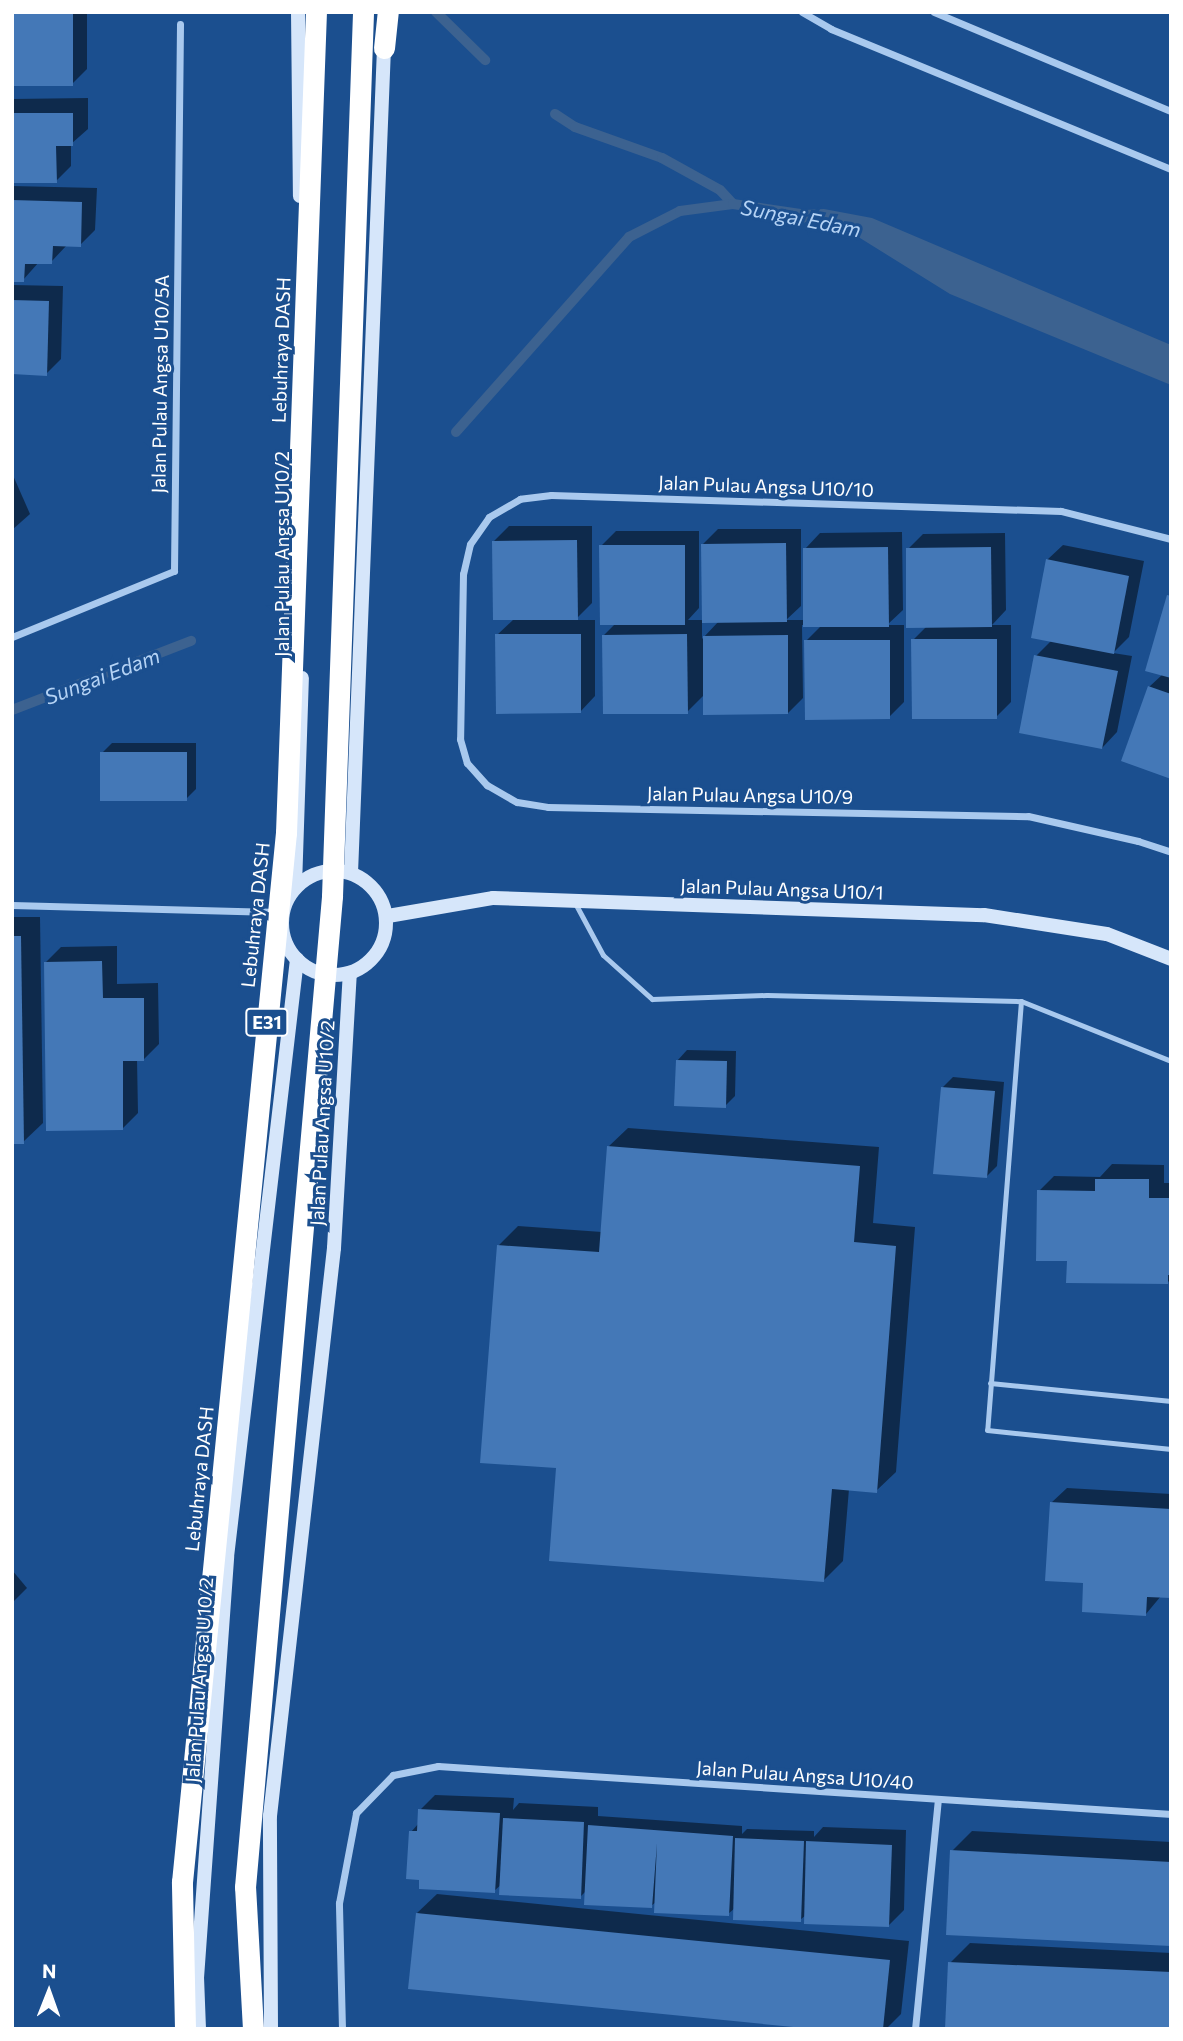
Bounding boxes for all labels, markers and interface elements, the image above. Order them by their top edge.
water label: Sungai Edam [739,194,863,242]
street label: Jalan Pulau Angsa U10/5A [147,274,173,494]
street label: Lebuhraya DASH [267,277,295,423]
street label: Jalan Pulau Angsa U10/2 [271,451,293,657]
street label: Jalan Pulau Angsa U10/10 [658,471,874,501]
water label: Sungai Edam [41,642,163,710]
street label: Jalan Pulau Angsa U10/9 [647,782,853,808]
street label: Lebuhraya DASH [236,841,274,989]
street label: Jalan Pulau Angsa U10/1 [680,874,884,904]
road number: E31 [244,1007,290,1036]
street label: Jalan Pulau Angsa U10/2 [305,1020,339,1226]
street label: Lebuhraya DASH [180,1405,218,1553]
street label: Jalan Pulau Angsa U10/2 [180,1577,218,1783]
street label: Jalan Pulau Angsa U10/40 [696,1756,914,1794]
north arrow [14,1957,84,2027]
text: N [42,1959,57,1982]

